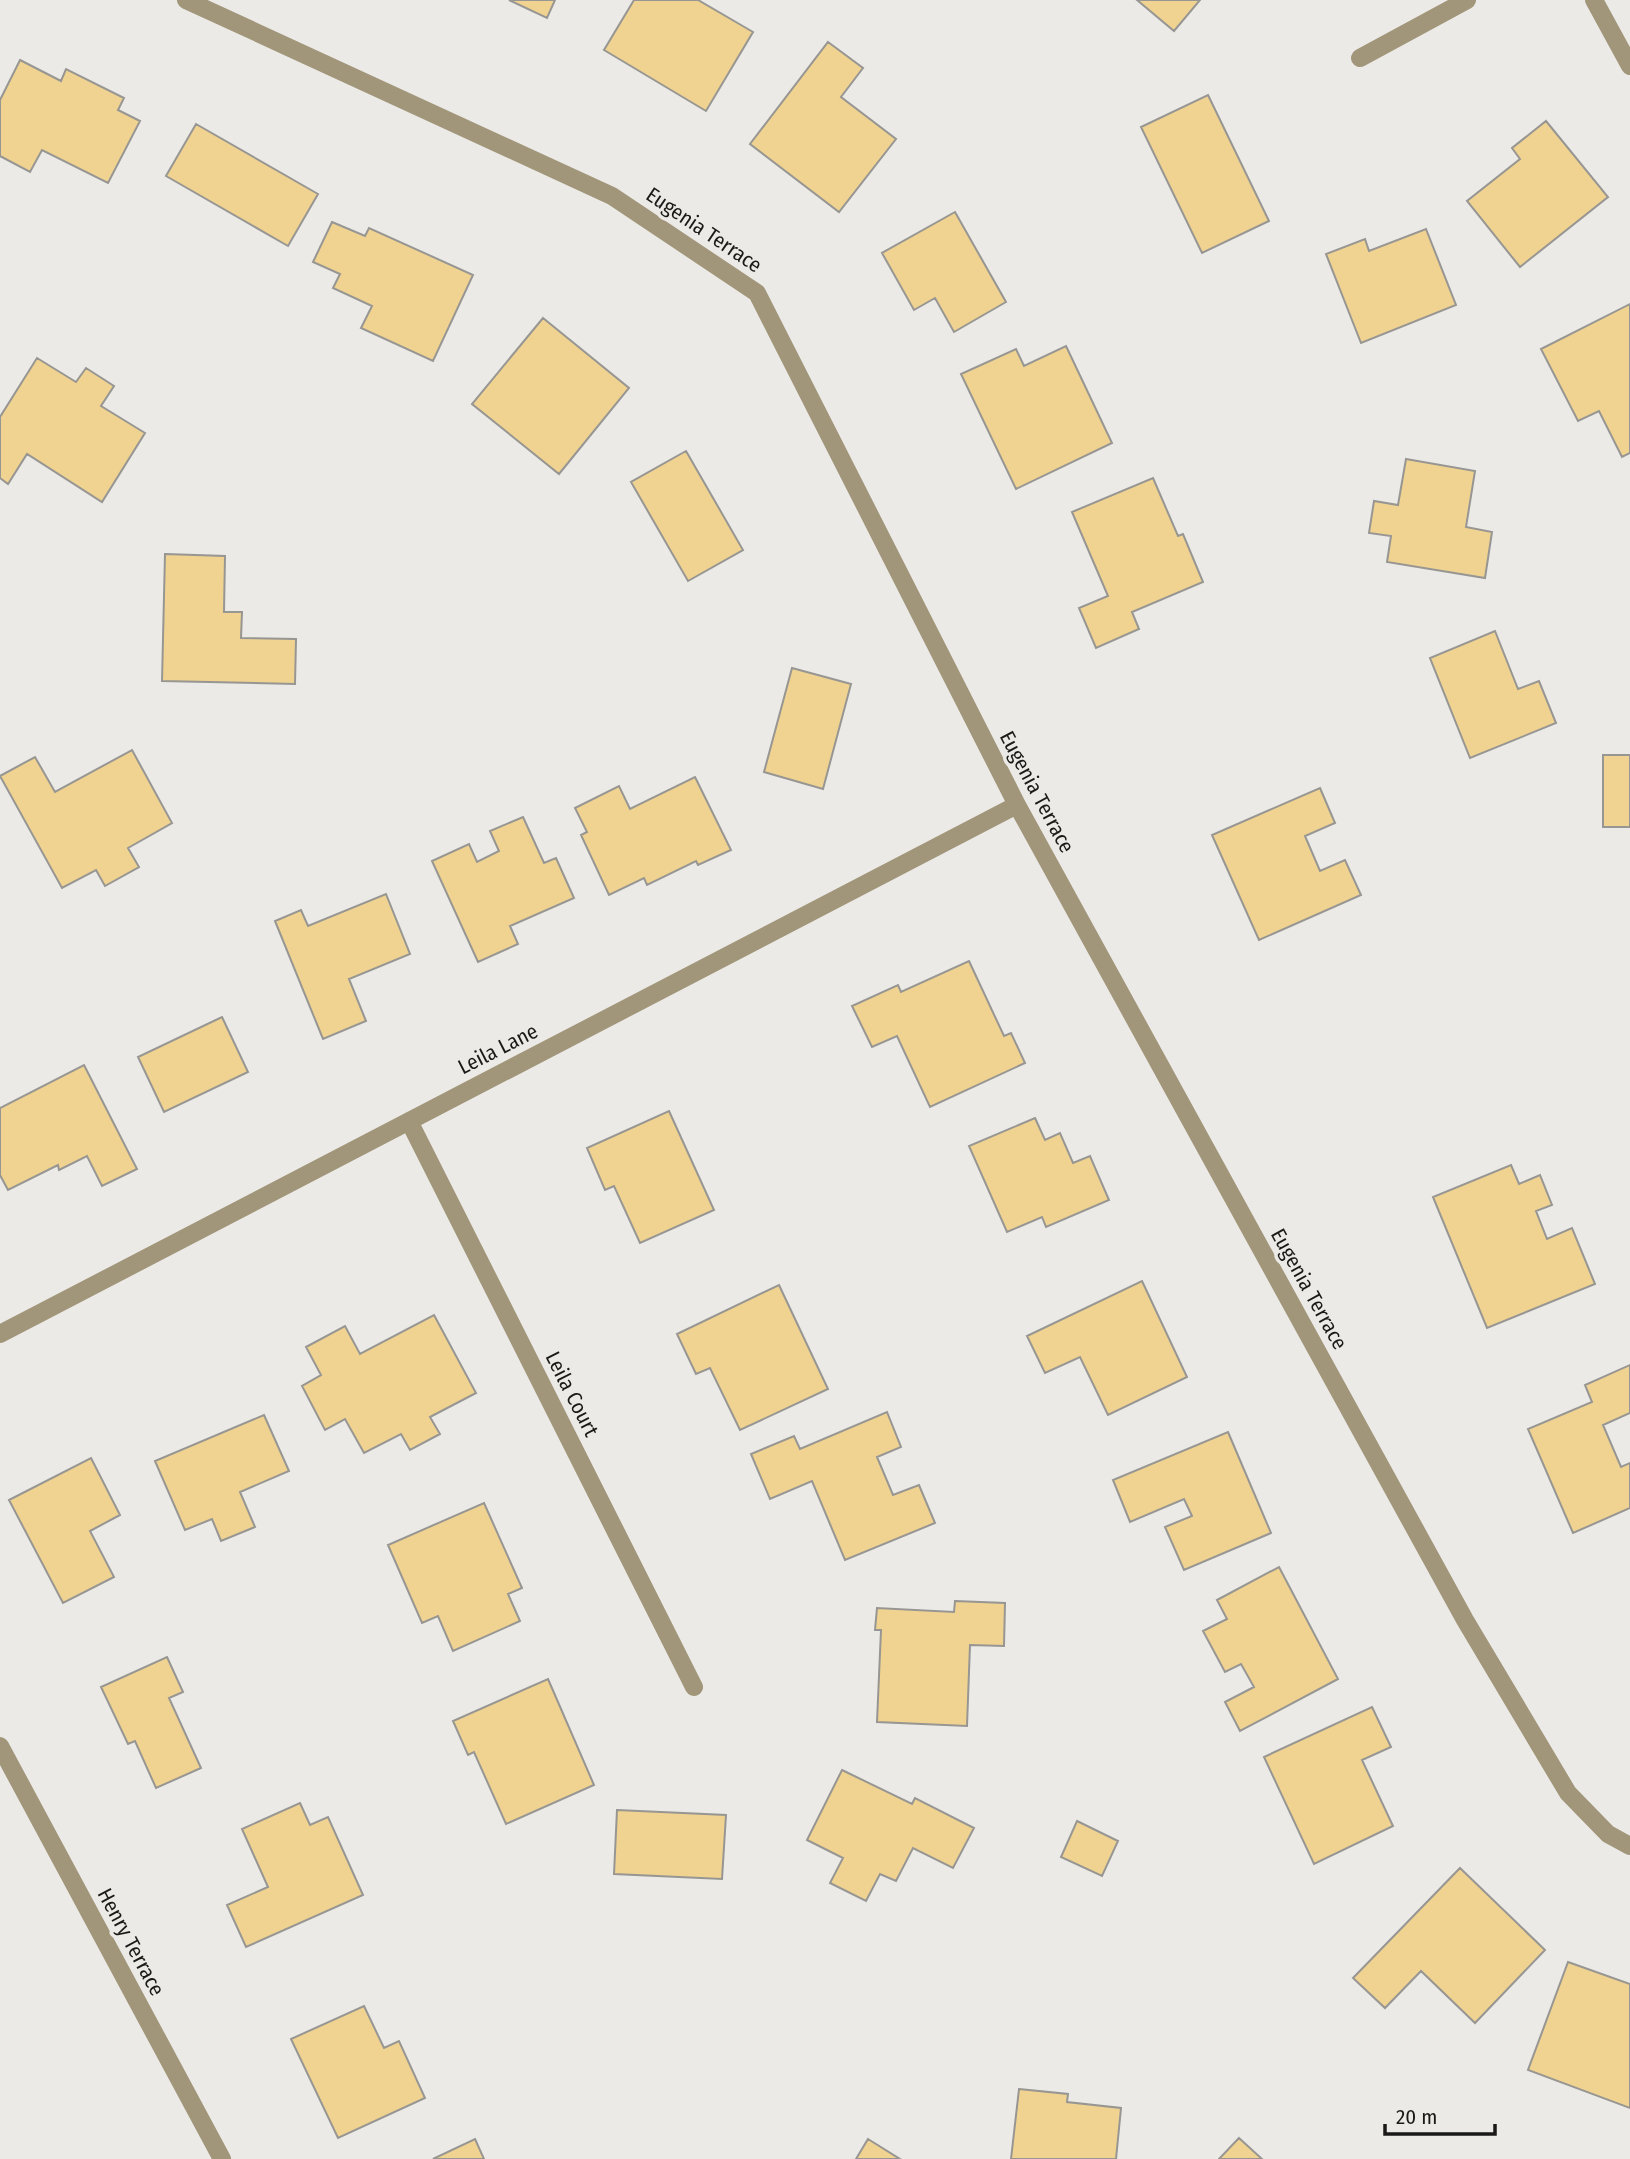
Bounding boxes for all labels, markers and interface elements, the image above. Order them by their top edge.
street label: Eugenia Terrace [641,182,767,278]
street label: Eugenia Terrace [994,727,1080,857]
street label: Leila Lane [454,1018,542,1080]
street label: Eugenia Terrace [1265,1224,1353,1354]
street label: Leila Court [540,1347,604,1441]
street label: Henry Terrace [92,1884,170,2000]
scale bar [1385,2092,1495,2136]
text: 20 m [1396,2104,1437,2130]

